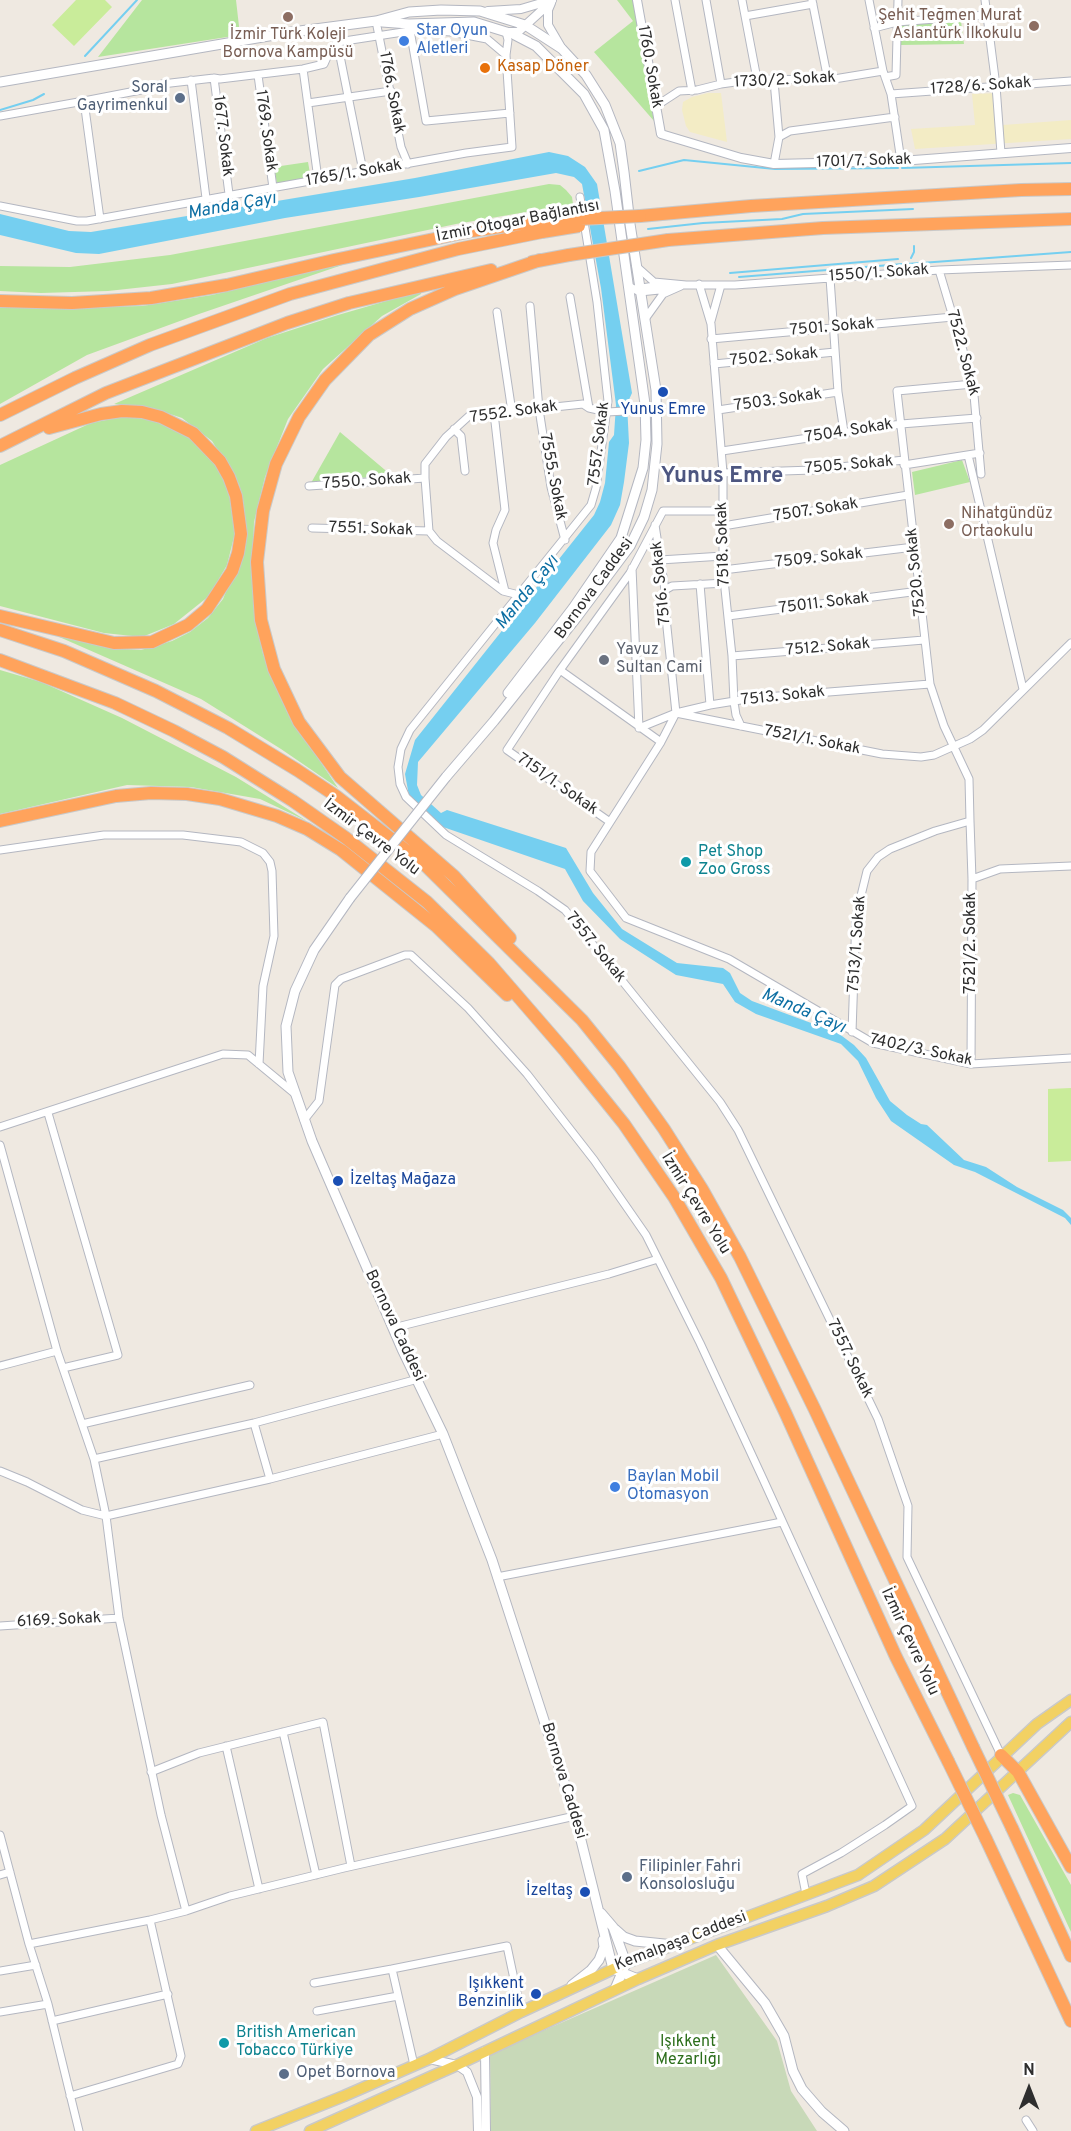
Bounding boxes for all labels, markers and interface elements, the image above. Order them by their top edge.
place label: Şehit Teğmen Murat Aslantürk İlkokulu [878,7,1022,45]
marker: İzmir Türk Koleji Bornova Kampüsü [281,10,295,24]
marker: Şehit Teğmen Murat Aslantürk İlkokulu [1027,19,1041,33]
place label: Star Oyun Aletleri [416,22,488,60]
street label: 1760. Sokak [632,24,666,110]
place label: İzmir Türk Koleji Bornova Kampüsü [223,26,353,64]
marker: Star Oyun Aletleri [397,34,411,48]
street label: 1766. Sokak [374,50,408,136]
place label: Kasap Döner [497,58,589,78]
marker: Kasap Döner [478,61,492,75]
street label: 1730/2. Sokak [734,69,836,93]
street label: 1728/6. Sokak [930,74,1032,100]
place label: Soral Gayrimenkul [77,79,168,117]
street label: 1769. Sokak [250,89,280,173]
marker: Soral Gayrimenkul [173,91,187,105]
street label: 1677. Sokak [208,94,236,178]
street label: 1701/7. Sokak [816,151,912,173]
street label: 1765/1. Sokak [304,156,404,192]
water label: Manda Çayı [186,189,278,225]
street label: İzmir Otogar Bağlantısı [435,197,601,247]
street label: 1550/1. Sokak [828,261,930,287]
street label: 7522. Sokak [941,308,983,398]
street label: 7501. Sokak [789,315,875,341]
street label: 7502. Sokak [729,345,819,371]
marker: Yunus Emre [656,385,670,399]
street label: 7503. Sokak [733,385,823,417]
street label: 7552. Sokak [469,397,559,429]
street label: 7557. Sokak [585,400,615,488]
place label: Yunus Emre [620,401,706,421]
street label: 7504. Sokak [804,416,894,448]
street label: 7555. Sokak [534,432,570,522]
street label: 7505. Sokak [804,453,894,479]
district label: Yunus Emre [661,465,783,491]
street label: 7550. Sokak [322,469,412,495]
street label: 7507. Sokak [772,495,860,527]
street label: 7518. Sokak [713,501,735,587]
place label: Nihatgündüz Ortaokulu [961,505,1053,543]
marker: Nihatgündüz Ortaokulu [942,517,956,531]
street label: 7551. Sokak [328,519,414,541]
street label: 7520. Sokak [903,527,931,617]
street label: Bornova Caddesi [552,534,638,644]
street label: 7516. Sokak [648,540,676,626]
street label: 7509. Sokak [774,545,864,573]
water label: Manda Çayı [491,551,565,635]
street label: 75011. Sokak [778,589,870,619]
street label: 7512. Sokak [785,635,871,661]
place label: Yavuz Sultan Cami [616,641,703,679]
marker: Yavuz Sultan Cami [597,653,611,667]
street label: 7513. Sokak [740,683,826,711]
street label: 7521/1. Sokak [762,722,862,760]
street label: 7151/1. Sokak [513,750,601,820]
street label: İzmir Çevre Yolu [319,795,423,881]
place label: Pet Shop Zoo Gross [698,843,771,881]
marker: Pet Shop Zoo Gross [679,855,693,869]
street label: 7521/2. Sokak [962,892,982,994]
street label: 7513/1. Sokak [845,895,871,993]
street label: 7557. Sokak [561,909,629,987]
water label: Manda Çayı [758,985,848,1039]
street label: 7402/3. Sokak [868,1031,974,1071]
street label: İzmir Çevre Yolu [656,1150,734,1258]
place label: İzeltaş Mağaza [350,1171,456,1191]
marker: İzeltaş Mağaza [331,1174,345,1188]
street label: Bornova Caddesi [360,1267,428,1385]
street label: 7557. Sokak [822,1316,876,1402]
place label: Baylan Mobil Otomasyon [627,1468,719,1506]
marker: Baylan Mobil Otomasyon [608,1480,622,1494]
street label: İzmir Çevre Yolu [876,1585,942,1699]
street label: 6169. Sokak [16,1609,102,1633]
street label: Bornova Caddesi [536,1720,590,1842]
place label: Filipinler Fahri Konsolosluğu [639,1858,741,1896]
marker: Filipinler Fahri Konsolosluğu [620,1870,634,1884]
place label: İzeltaş [526,1882,573,1902]
marker: İzeltaş [578,1885,592,1899]
street label: Kemalpaşa Caddesi [613,1908,749,1976]
place label: Işıkkent Benzinlik [458,1975,524,2013]
marker: Işıkkent Benzinlik [529,1987,543,2001]
place label: British American Tobacco Türkiye [236,2024,356,2062]
park label: Işıkkent Mezarlığı [655,2033,721,2071]
marker: British American Tobacco Türkiye [217,2036,231,2050]
north arrow [999,2059,1059,2119]
text: N [1023,2061,1035,2081]
place label: Opet Bornova [296,2064,395,2084]
marker: Opet Bornova [277,2067,291,2081]

